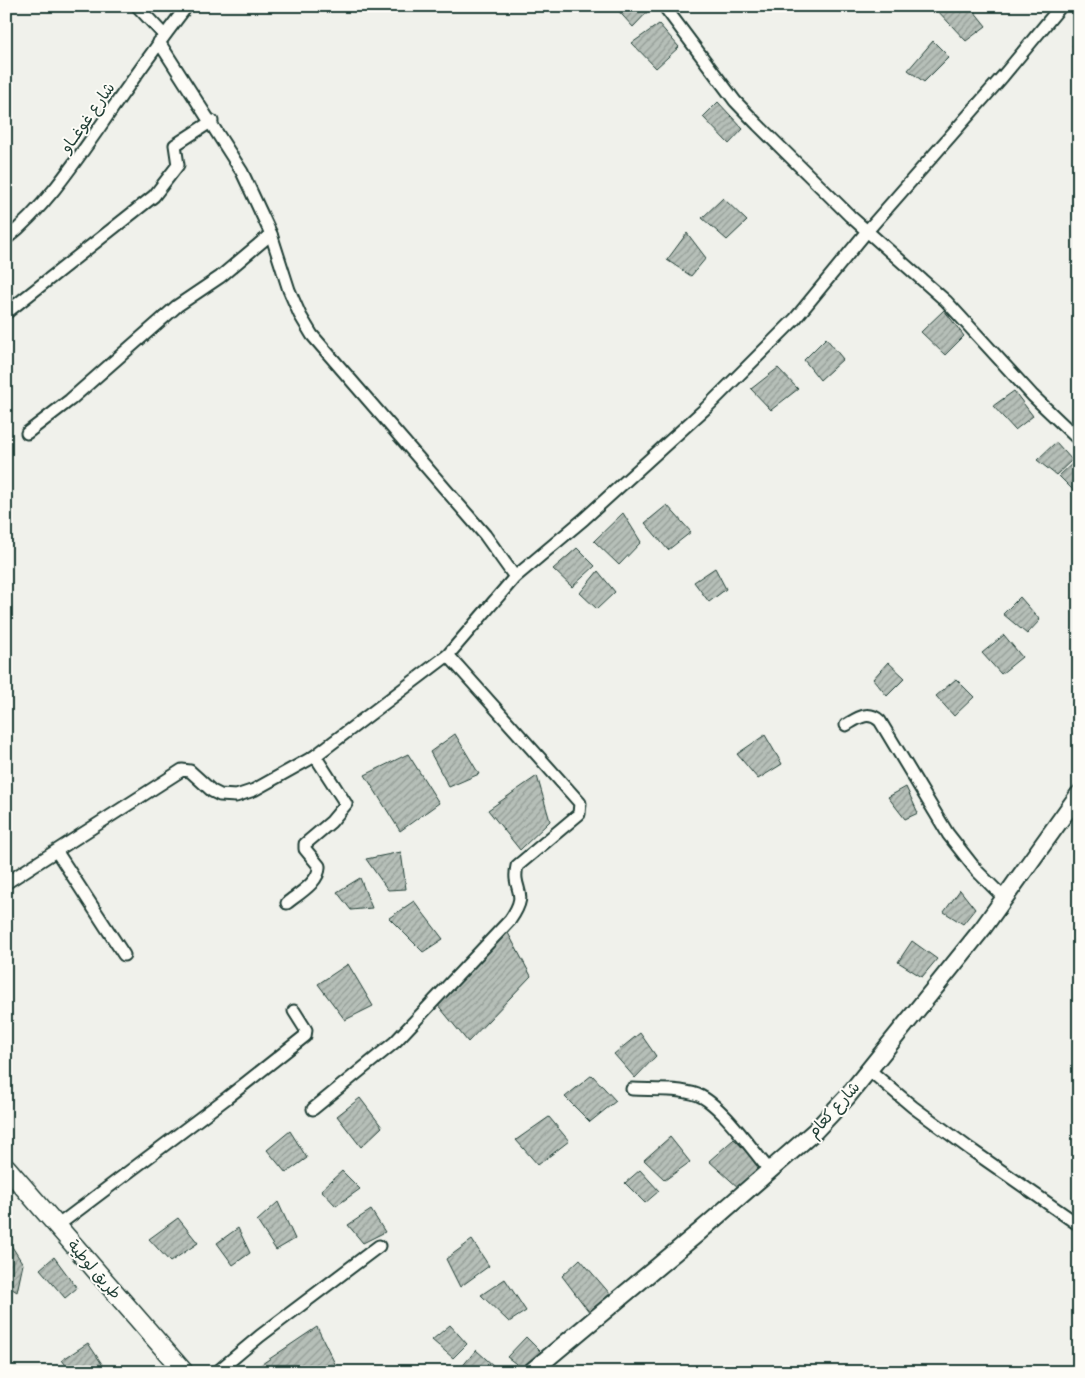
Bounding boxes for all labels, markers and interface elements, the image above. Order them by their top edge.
street label: شارع غوغــاو [53,77,120,159]
street label: شارع كعام [802,1076,866,1143]
street label: طريق لوطية [63,1234,127,1304]

